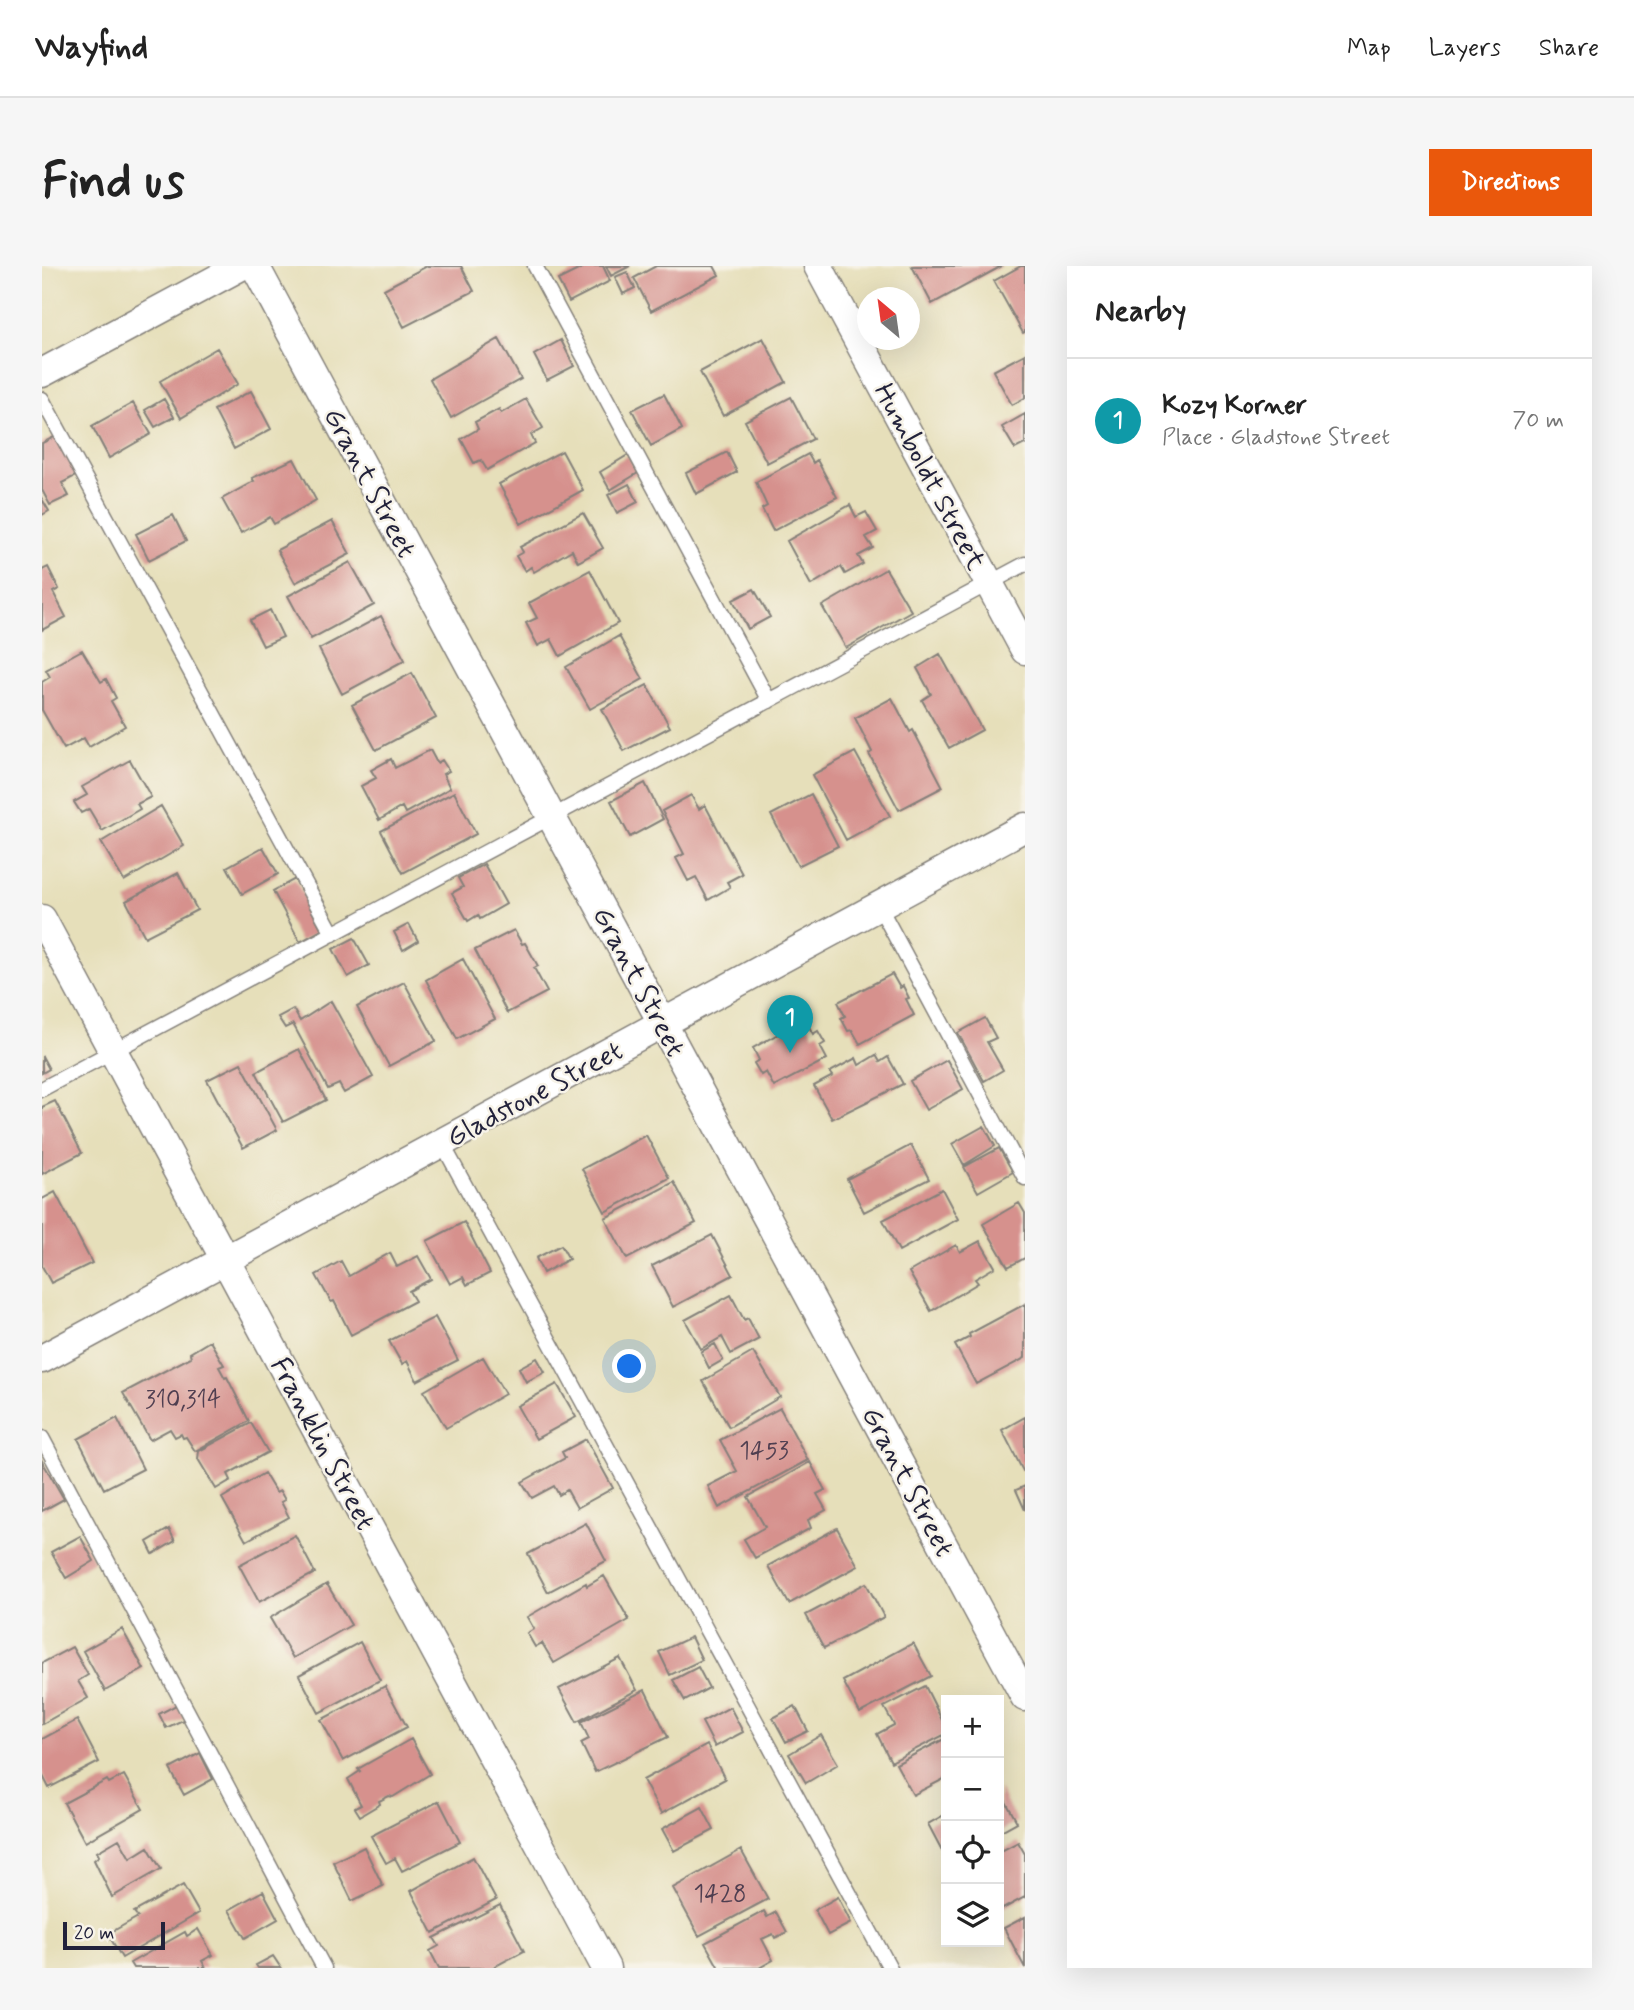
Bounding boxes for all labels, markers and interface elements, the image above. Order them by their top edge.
text: Wayfind [35,26,148,70]
text: Map [1347,33,1391,64]
text: Layers [1429,33,1501,64]
text: Share [1539,33,1599,64]
button: Directions [1429,149,1592,216]
text: Find us [42,150,185,215]
north arrow [857,287,920,350]
text: Nearby [1095,292,1186,331]
street label: Humboldt Street [864,377,994,577]
text: Kozy Korner [1162,389,1307,423]
street label: Grant Street [314,402,424,565]
text: 1 [1113,406,1123,436]
text: 70 m [1512,406,1564,436]
text: Place · Gladstone Street [1162,423,1390,453]
street label: Grant Street [583,901,693,1064]
pin: 1 [767,995,813,1053]
street label: Gladstone Street [441,1033,630,1157]
your location [612,1349,646,1383]
street label: Franklin Street [261,1351,383,1537]
house number: 310,314 [145,1385,221,1416]
street label: Grant Street [852,1401,962,1564]
house number: 1453 [739,1436,789,1467]
map controls [941,1695,1004,1947]
button: + [941,1695,1004,1758]
button: − [941,1758,1004,1821]
button: locate [941,1821,1004,1884]
house number: 1428 [693,1879,747,1910]
button: layers [941,1884,1004,1947]
scale bar [63,1919,164,1951]
text: 20 m [74,1921,114,1946]

